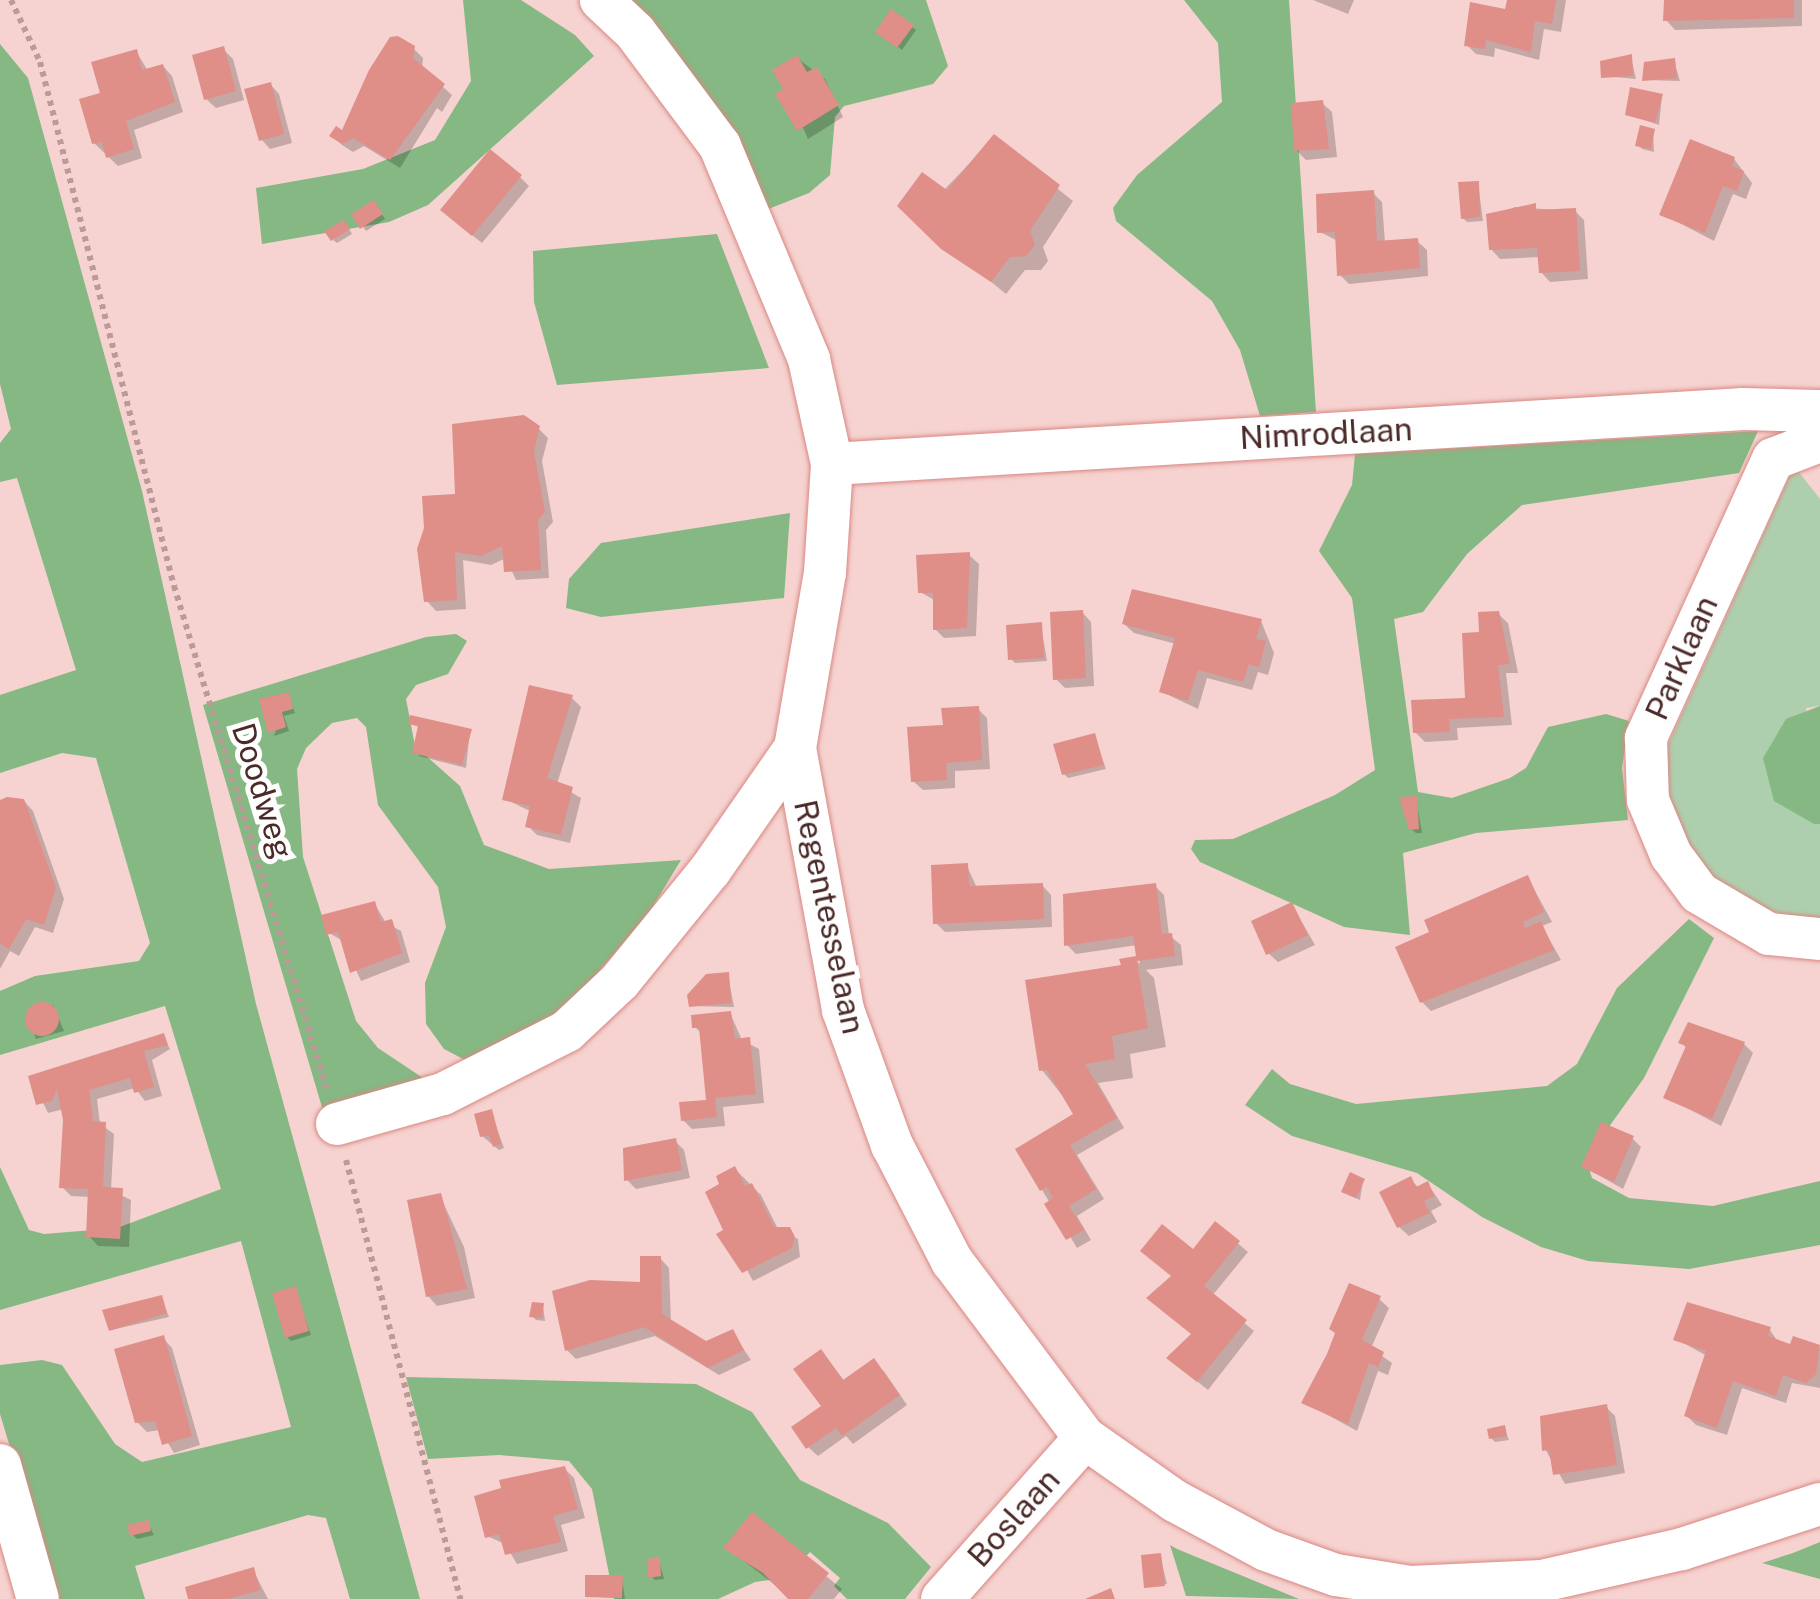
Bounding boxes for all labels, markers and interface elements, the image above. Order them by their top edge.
street label: Nimrodlaan [1239,410,1413,458]
street label: Parklaan [1638,590,1726,726]
street label: Doodweg [223,718,301,864]
street label: Regentesselaan [785,796,873,1038]
street label: Boslaan [960,1461,1068,1575]

